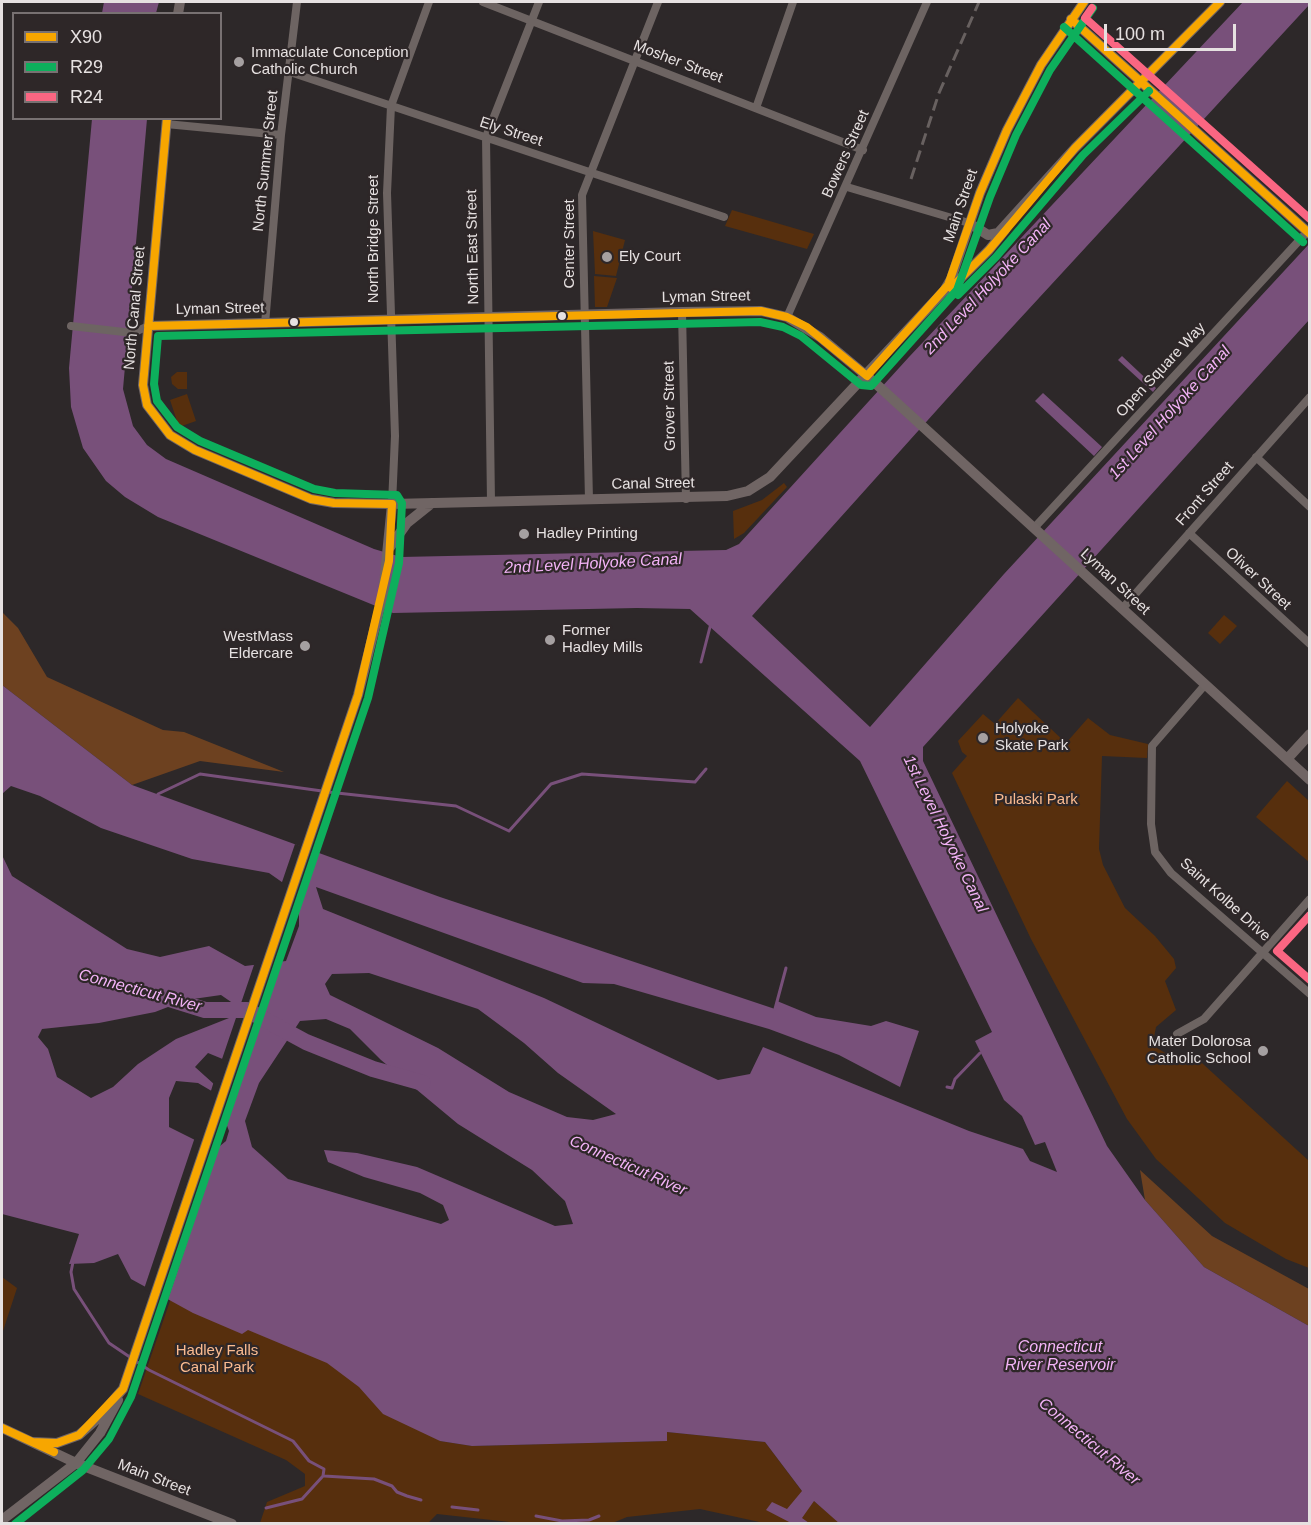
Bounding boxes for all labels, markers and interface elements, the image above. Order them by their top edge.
legend [12,12,222,120]
scale bar [1107,12,1239,50]
text: 100 m [1115,24,1165,44]
text: X90 [70,27,102,47]
street label: Mosher Street [631,37,725,87]
place label: Immaculate Conception Catholic Church [251,44,409,79]
marker: Immaculate Conception Catholic Church [232,55,246,69]
text: R29 [70,57,103,77]
text: R24 [70,87,103,107]
street label: North Summer Street [250,90,282,232]
street label: Bowers Street [819,107,873,201]
street label: Ely Street [477,113,545,151]
street label: Main Street [940,167,982,245]
street label: North Bridge Street [365,175,383,303]
street label: North East Street [463,189,483,305]
street label: Center Street [561,199,579,289]
water label: 2nd Level Holyoke Canal [920,215,1056,359]
street label: North Canal Street [121,245,149,371]
place label: Ely Court [619,248,681,266]
marker: Ely Court [600,250,614,264]
street label: Lyman Street [662,287,750,307]
street label: Lyman Street [176,299,264,319]
unlabelled marker [556,310,568,322]
unlabelled marker [288,316,300,328]
street label: Open Square Way [1113,319,1209,421]
water label: 1st Level Holyoke Canal [1105,342,1235,484]
street label: Grover Street [660,361,680,451]
street label: Front Street [1172,458,1238,530]
street label: Canal Street [611,474,695,494]
place label: Hadley Printing [536,525,638,543]
marker: Hadley Printing [517,527,531,541]
street label: Oliver Street [1221,544,1295,614]
street label: Lyman Street [1076,545,1154,619]
water label: 2nd Level Holyoke Canal [504,550,682,578]
place label: Former Hadley Mills [562,622,643,657]
place label: WestMass Eldercare [223,628,293,663]
marker: Former Hadley Mills [543,633,557,647]
marker: WestMass Eldercare [298,639,312,653]
place label: Holyoke Skate Park [995,720,1068,755]
marker: Holyoke Skate Park [976,731,990,745]
water label: 1st Level Holyoke Canal [899,752,991,916]
park label: Pulaski Park [994,791,1078,809]
street label: Saint Kolbe Drive [1176,855,1274,945]
water label: Connecticut River [77,965,203,1017]
place label: Mater Dolorosa Catholic School [1147,1033,1251,1068]
marker: Mater Dolorosa Catholic School [1256,1044,1270,1058]
water label: Connecticut River [566,1132,690,1200]
water label: Connecticut River Reservoir [1005,1338,1115,1376]
park label: Hadley Falls Canal Park [176,1342,258,1377]
water label: Connecticut River [1034,1394,1144,1490]
street label: Main Street [115,1456,193,1500]

